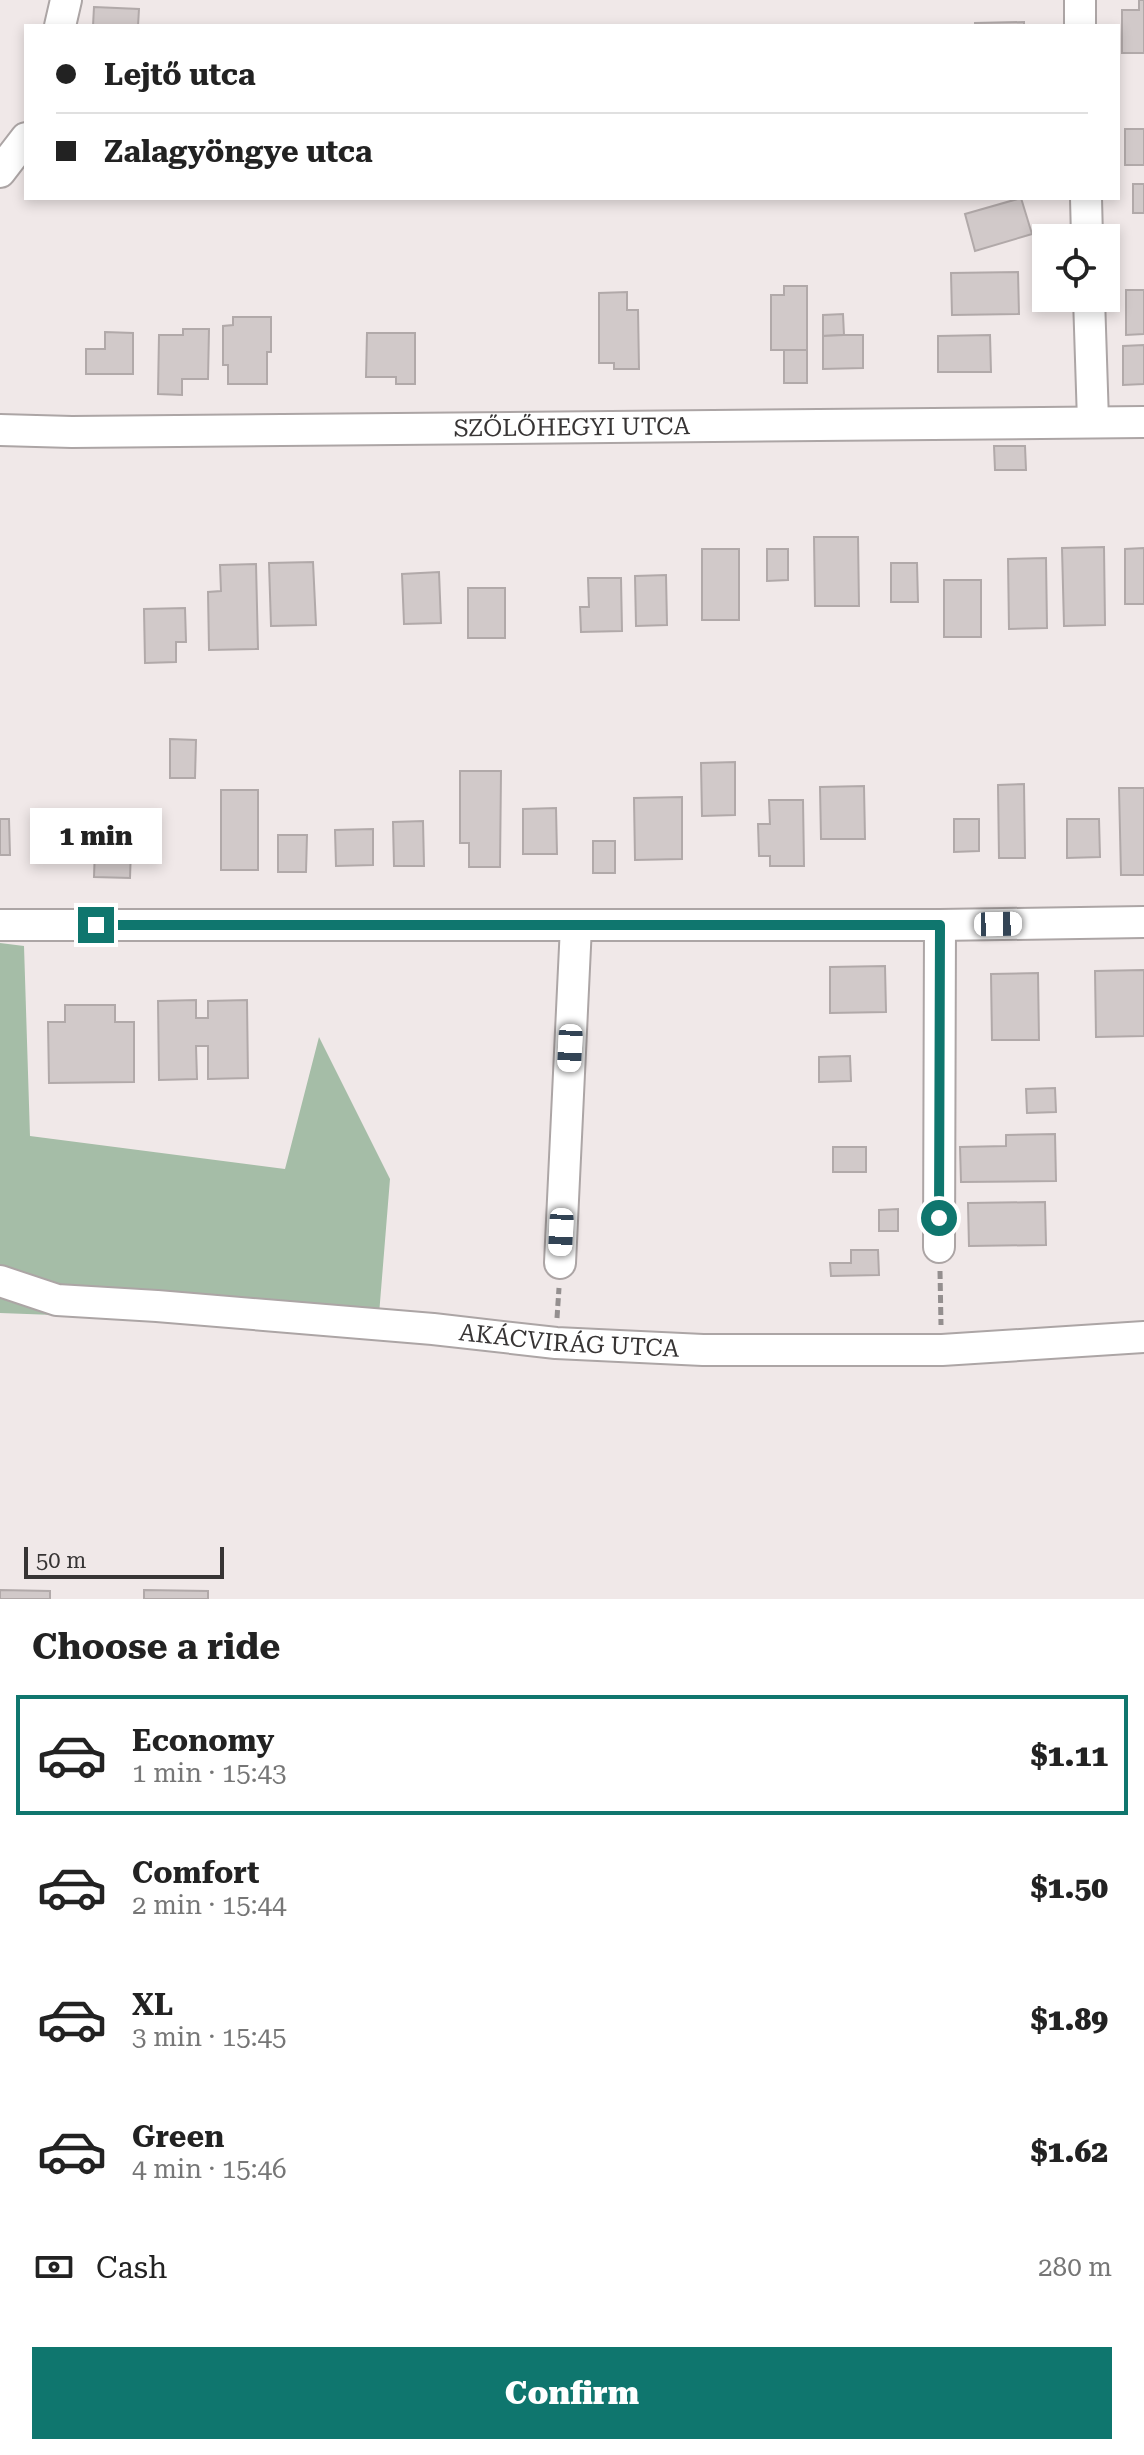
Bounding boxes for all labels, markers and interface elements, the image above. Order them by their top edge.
text: Lejtő utca [104,57,256,92]
text: Zalagyöngye utca [104,134,373,169]
map controls [1032,224,1120,312]
button: locate [1032,224,1120,312]
street label: SZŐLŐHEGYI UTCA [454,412,691,442]
callout: 1 min [30,809,162,865]
text: 1 min [59,821,133,851]
route end [78,907,114,943]
car [974,912,1022,936]
car [557,1023,583,1073]
route start [921,1200,957,1236]
car [548,1207,574,1257]
street label: AKÁCVIRÁG UTCA [457,1318,680,1363]
scale bar [24,1543,224,1579]
text: 50 m [36,1548,86,1573]
text: Choose a ride [32,1626,280,1668]
icon: car [36,1719,108,1791]
text: Economy [132,1723,274,1758]
text: $1.11 [1031,1738,1108,1773]
text: 1 min · 15:43 [132,1758,287,1788]
icon: car [36,1851,108,1923]
text: Comfort [132,1855,259,1890]
text: $1.50 [1031,1870,1108,1905]
text: 2 min · 15:44 [132,1890,287,1920]
icon: car [36,1983,108,2055]
text: XL [132,1987,173,2022]
text: $1.89 [1031,2002,1108,2037]
text: 3 min · 15:45 [132,2022,287,2052]
icon: car [36,2115,108,2187]
text: Green [132,2119,224,2154]
text: $1.62 [1031,2134,1108,2169]
text: 4 min · 15:46 [132,2154,287,2184]
icon: cash [32,2245,76,2289]
text: Cash [96,2250,167,2285]
text: 280 m [1038,2252,1112,2282]
button: Confirm [32,2347,1112,2439]

